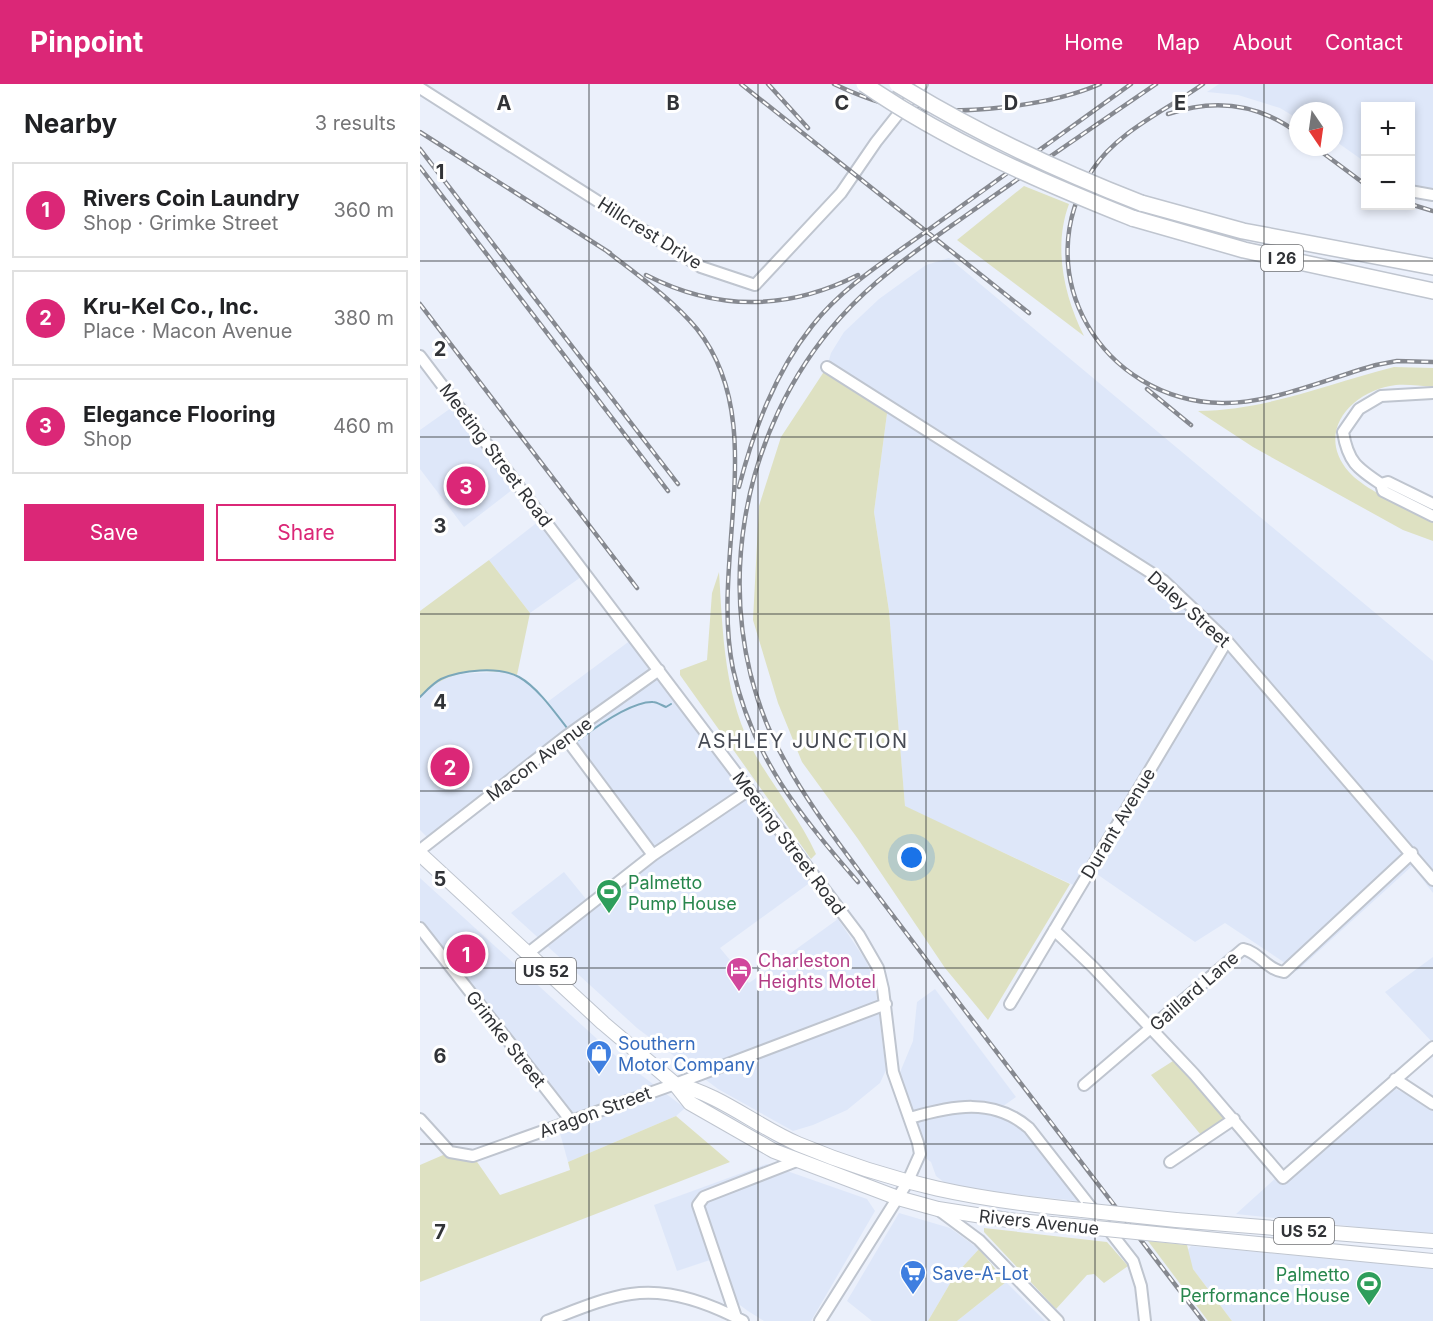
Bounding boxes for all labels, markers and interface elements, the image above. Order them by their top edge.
text: Pinpoint [30,25,143,59]
text: Home [1064,30,1123,55]
text: Map [1156,30,1200,55]
text: About [1233,30,1292,55]
text: Contact [1325,30,1403,55]
text: A [497,91,512,115]
text: B [666,91,680,115]
text: C [835,91,849,115]
text: D [1004,91,1018,115]
text: E [1174,91,1186,115]
north arrow [1289,102,1343,156]
map controls [1361,102,1415,210]
button: + [1361,102,1415,156]
text: Nearby [24,108,117,139]
text: 3 results [315,111,396,135]
button: − [1361,156,1415,210]
text: 1 [436,160,444,184]
text: Rivers Coin Laundry [83,185,299,211]
street label: Hillcrest Drive [594,193,706,273]
text: 1 [41,198,50,222]
text: 360 m [333,198,394,222]
text: Shop · Grimke Street [83,211,278,235]
road number: I 26 [1261,245,1303,271]
text: Kru-Kel Co., Inc. [83,293,259,319]
text: 2 [39,306,52,330]
text: 380 m [334,306,394,330]
text: Place · Macon Avenue [83,319,292,343]
text: 2 [434,337,446,361]
street label: Meeting Street Road [435,379,557,531]
text: Elegance Flooring [83,401,276,427]
text: 3 [39,414,52,438]
text: 460 m [333,414,394,438]
text: Shop [83,427,132,451]
pin: 3 [446,464,486,508]
button: Save [24,504,204,561]
button: Share [216,504,396,561]
text: 3 [434,514,446,538]
street label: Daley Street [1143,567,1235,652]
text: 4 [433,690,447,714]
street label: Macon Avenue [482,713,596,805]
district label: ASHLEY JUNCTION [697,729,909,753]
pin: 2 [430,744,470,790]
street label: Durant Avenue [1077,764,1159,882]
street label: Meeting Street Road [728,767,850,919]
your location [897,843,926,872]
text: 5 [434,867,446,891]
place label: Palmetto Pump House [628,872,737,914]
sports icon: Palmetto Pump House [594,877,624,915]
pin: 1 [446,932,486,976]
street label: Gaillard Lane [1145,947,1243,1035]
place label: Charleston Heights Motel [758,950,876,992]
hotel icon: Charleston Heights Motel [724,955,754,993]
road number: US 52 [516,958,576,984]
street label: Grimke Street [462,987,550,1091]
place label: Southern Motor Company [618,1033,755,1075]
shop icon: Southern Motor Company [584,1038,614,1076]
text: 6 [434,1044,447,1068]
street label: Aragon Street [536,1082,654,1142]
street label: Rivers Avenue [978,1205,1100,1239]
road number: US 52 [1274,1218,1334,1244]
text: 7 [434,1220,446,1244]
supermarket icon: Save-A-Lot [898,1258,928,1296]
place label: Save-A-Lot [932,1263,1028,1284]
place label: Palmetto Performance House [1180,1264,1350,1306]
sports icon: Palmetto Performance House [1354,1269,1384,1307]

